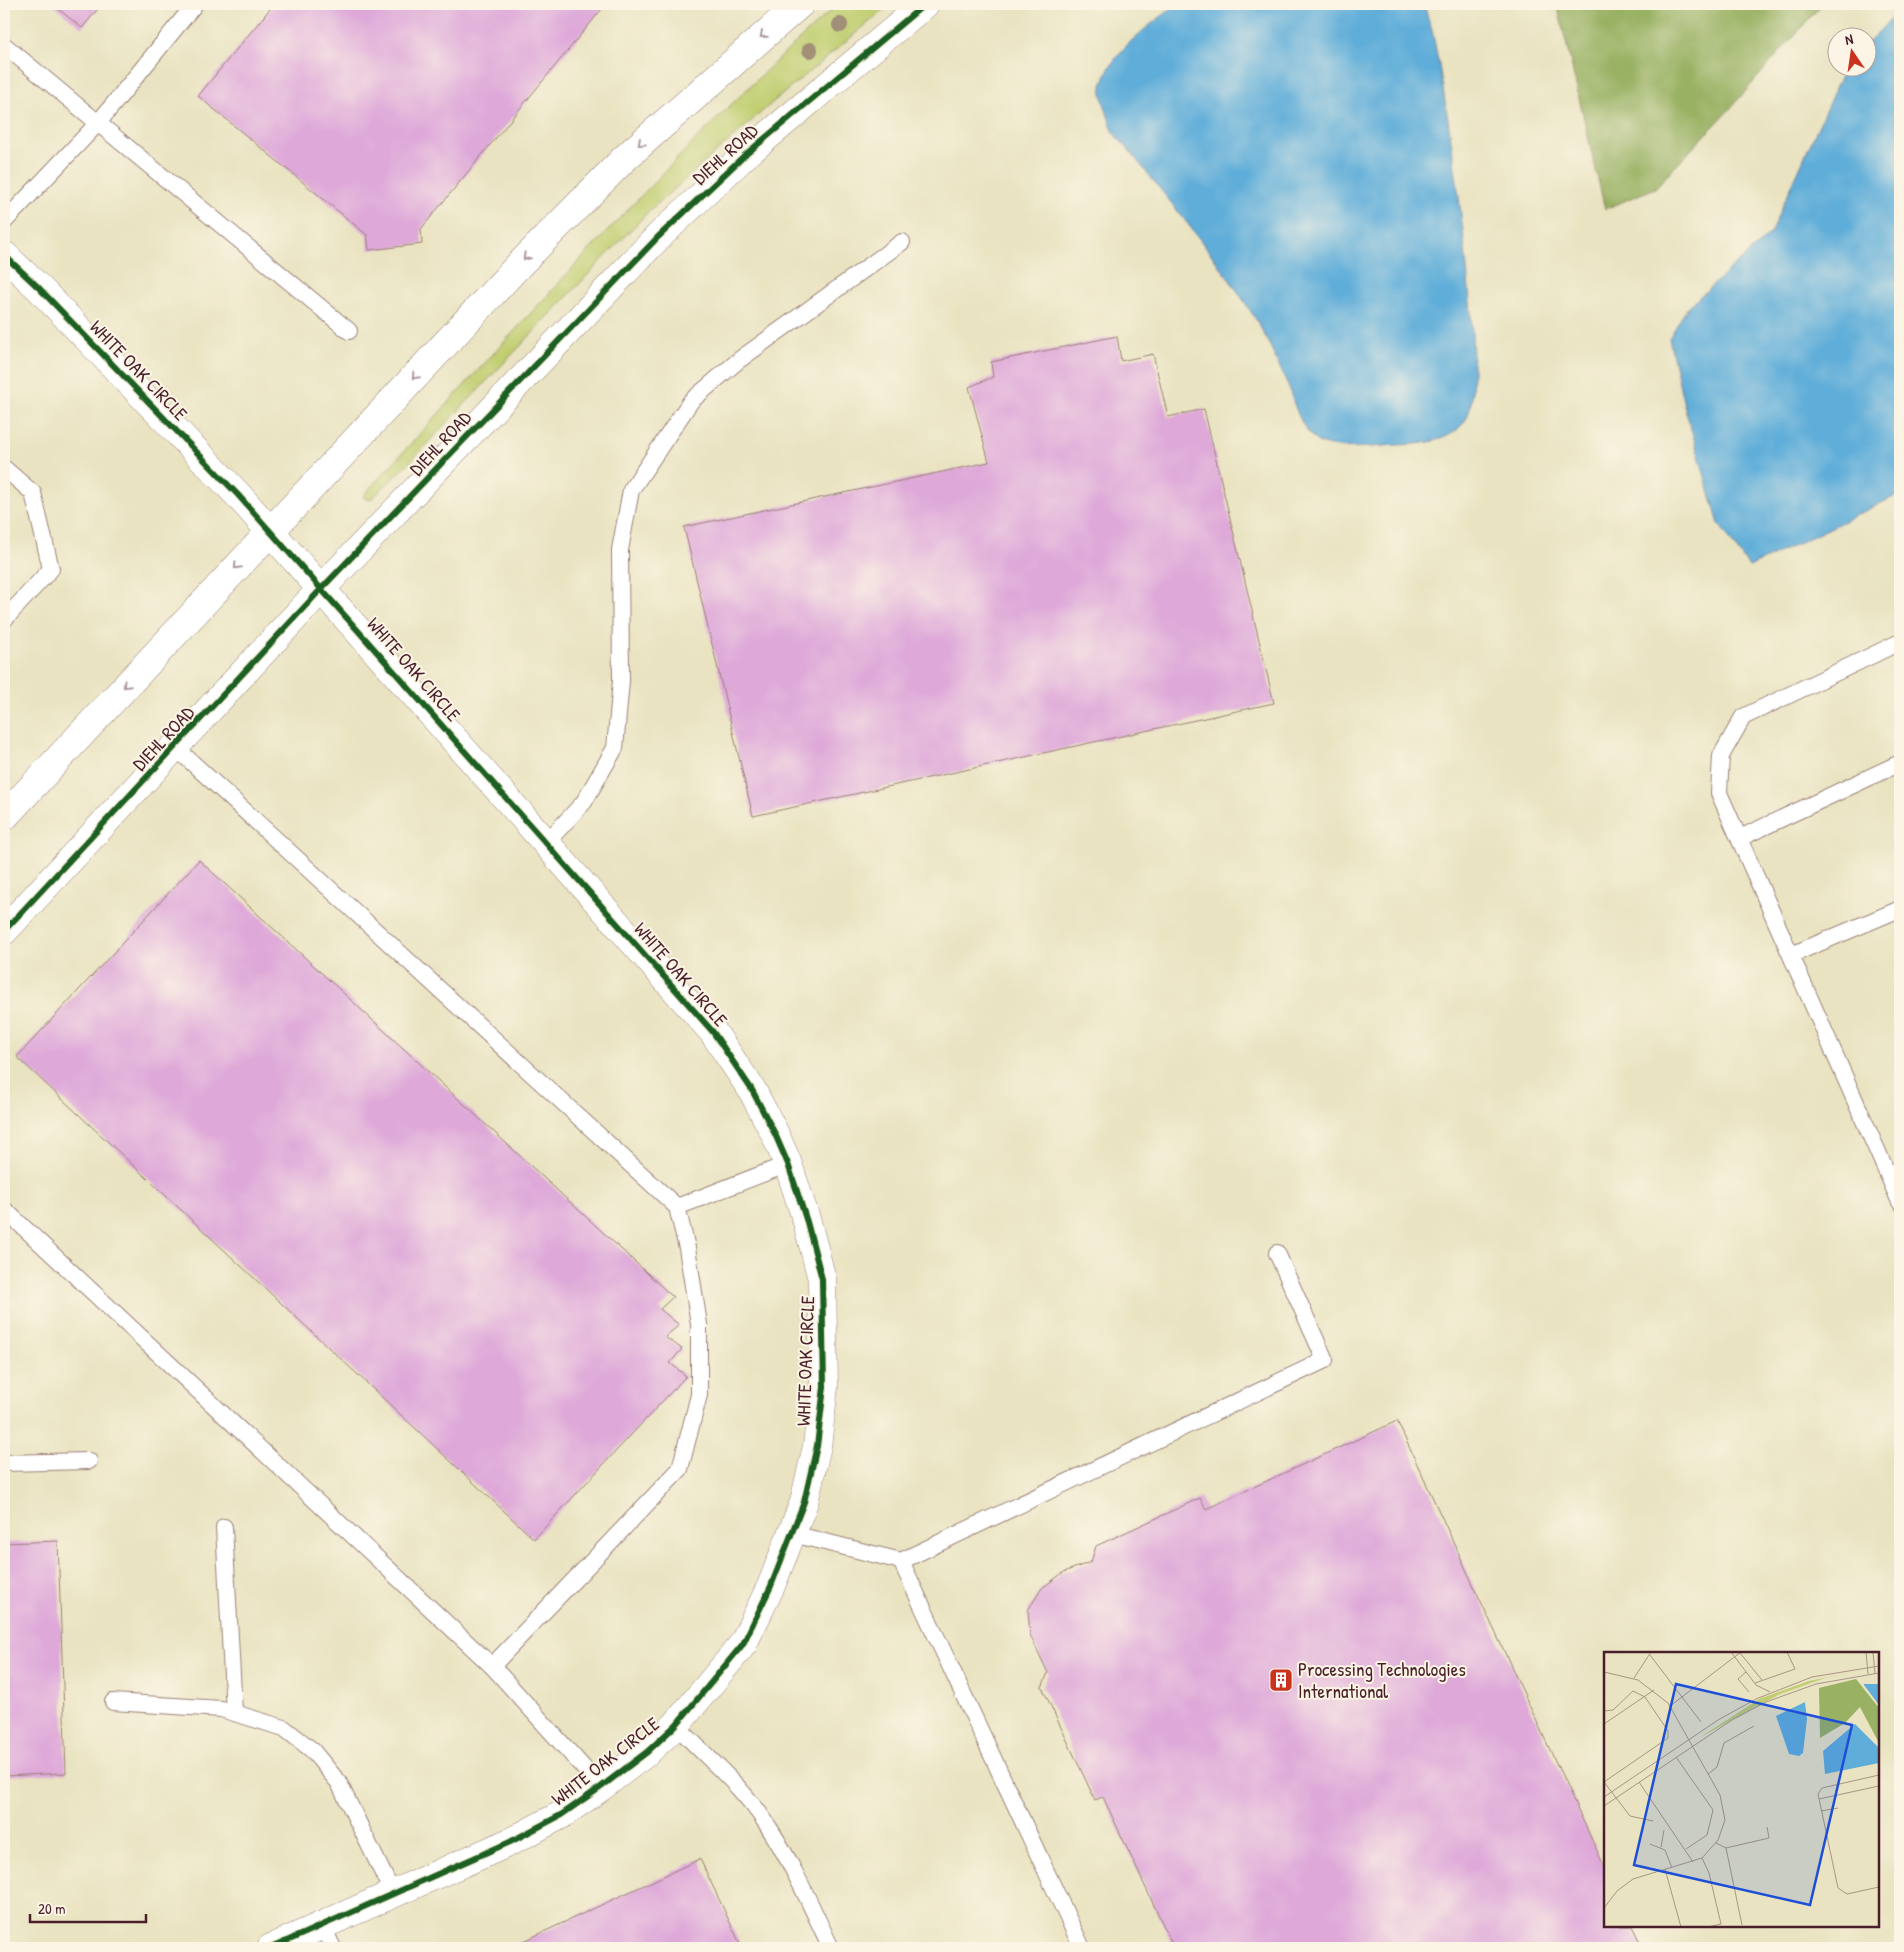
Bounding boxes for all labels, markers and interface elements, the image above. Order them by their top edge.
north arrow [1826,28,1876,78]
text: N [1843,29,1855,49]
one-way arrow [760,30,769,39]
street label: DIEHL ROAD [687,118,763,190]
one-way arrow [638,137,647,146]
one-way arrow [523,252,532,261]
street label: WHITE OAK CIRCLE [84,314,194,426]
one-way arrow [412,370,421,379]
street label: DIEHL ROAD [403,405,477,481]
one-way arrow [234,560,243,569]
street label: WHITE OAK CIRCLE [361,611,467,727]
one-way arrow [123,679,132,688]
street label: DIEHL ROAD [126,700,200,776]
street label: WHITE OAK CIRCLE [628,916,734,1032]
street label: WHITE OAK CIRCLE [790,1295,820,1427]
inset map [1604,1652,1879,1927]
place label: Processing Technologies International [1298,1656,1466,1704]
building icon: Processing Technologies International [1268,1667,1294,1693]
street label: WHITE OAK CIRCLE [546,1710,665,1811]
scale bar [30,1892,146,1924]
text: 20 m [38,1898,65,1919]

